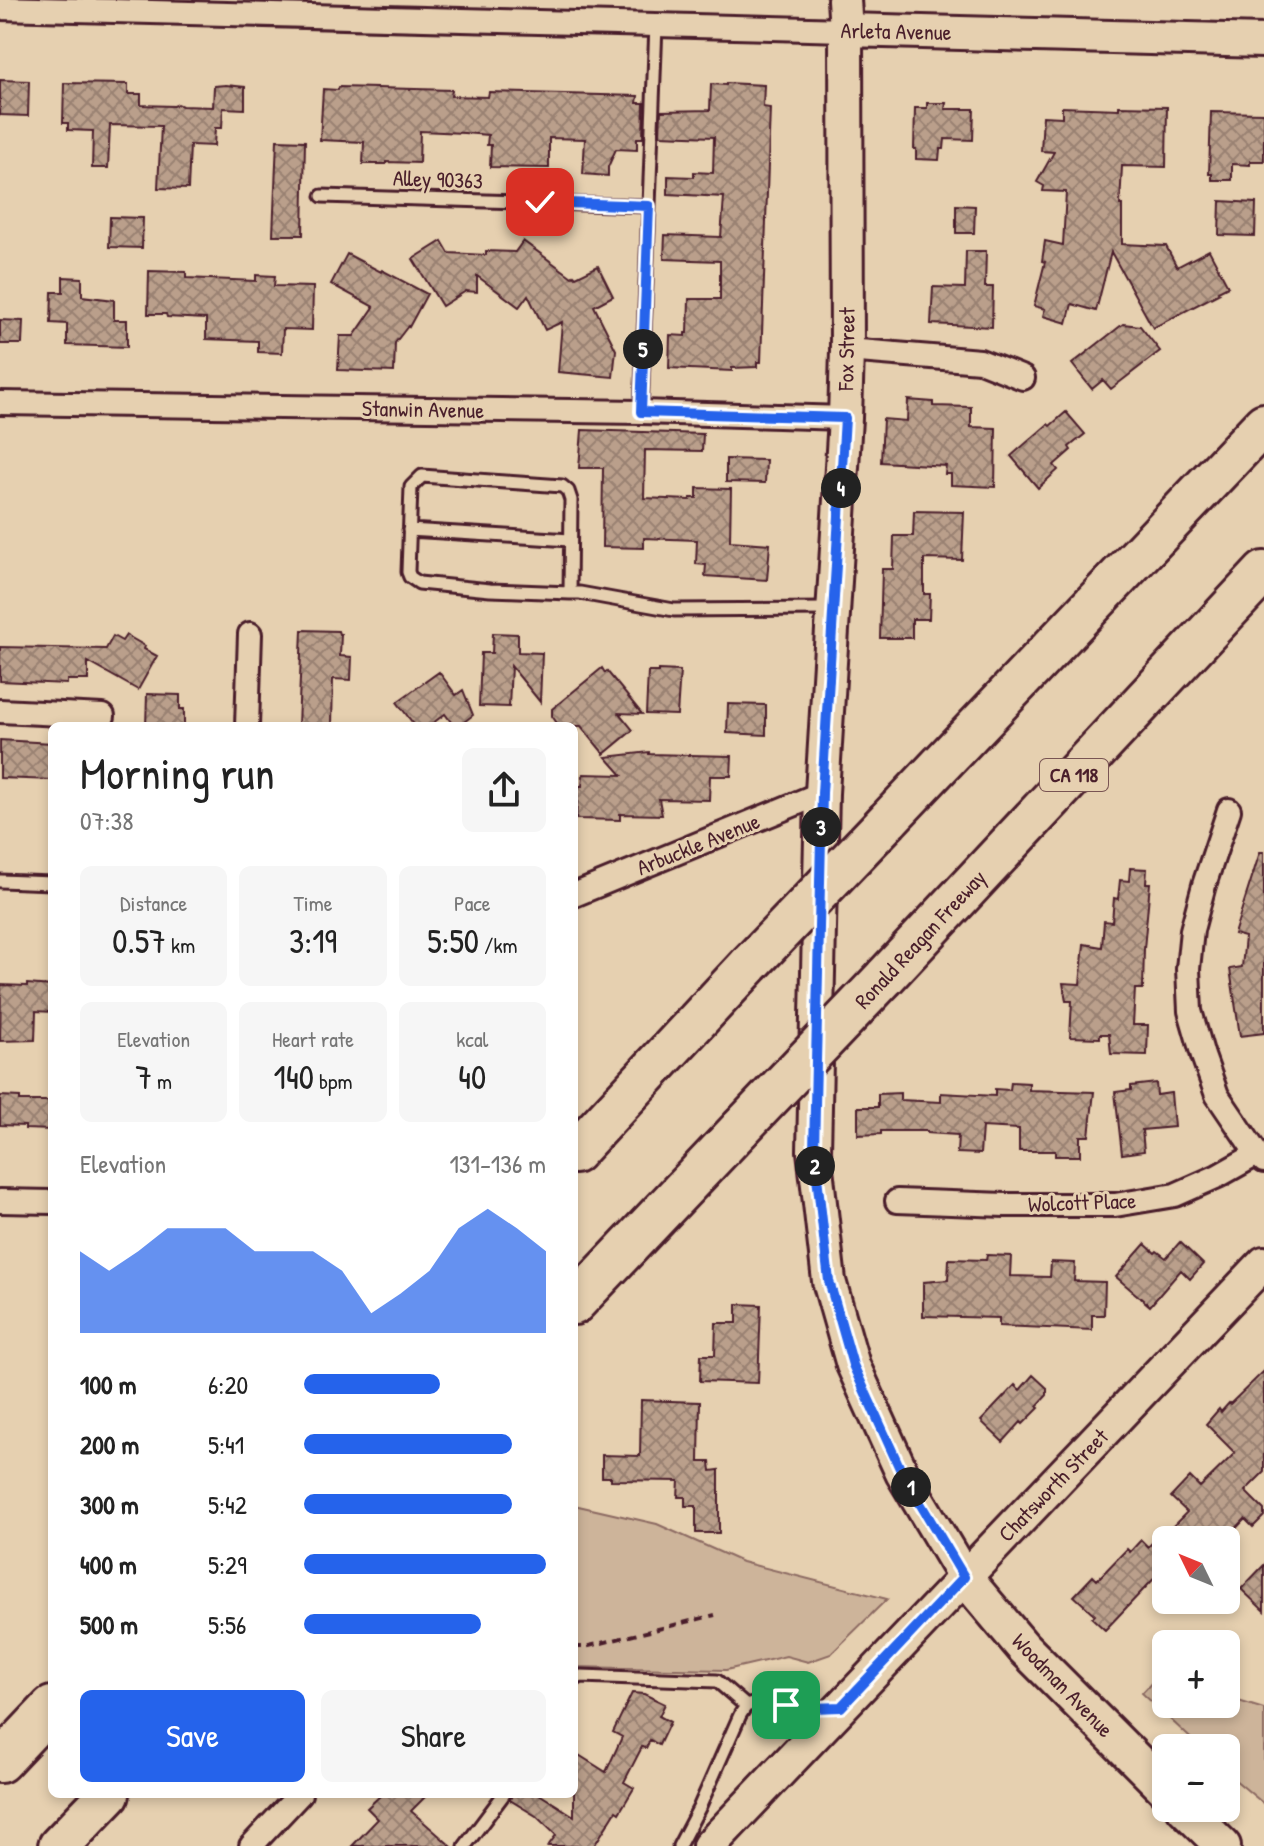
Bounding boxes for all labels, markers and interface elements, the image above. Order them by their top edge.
street label: Arleta Avenue [840,15,952,47]
street label: Alley 90363 [393,162,484,196]
pin [506,168,574,236]
icon: check [518,180,562,224]
street label: Fox Street [830,307,862,392]
pin: 5 [623,329,663,369]
text: 5 [638,334,648,364]
street label: Stanwin Avenue [362,393,485,425]
pin: 4 [821,468,861,508]
text: 4 [837,473,845,503]
text: Morning run [80,743,275,803]
button: share [462,748,546,832]
road number: CA 118 [1040,759,1108,791]
text: 07:38 [80,803,133,838]
street label: Arbuckle Avenue [632,806,764,882]
pin: 3 [801,807,841,847]
text: 3 [816,812,826,842]
street label: Ronald Reagan Freeway [848,863,992,1015]
text: Distance [120,888,187,918]
text: Time [294,888,332,918]
text: Pace [454,888,491,918]
text: 0.57 [112,918,166,964]
text: 3:19 [289,918,337,964]
text: 5:50 [427,918,479,964]
text: km [166,930,195,960]
text: /km [479,930,518,960]
text: Elevation [117,1024,190,1054]
text: Heart rate [272,1024,354,1054]
text: kcal [456,1024,488,1054]
text: 7 [135,1054,152,1100]
text: 140 [274,1054,314,1100]
text: 40 [458,1054,486,1100]
text: m [152,1066,172,1096]
text: bpm [314,1066,352,1096]
text: Elevation [80,1146,166,1181]
text: 131–136 m [449,1146,546,1181]
pin: 2 [795,1146,835,1186]
text: 2 [810,1151,820,1181]
street label: Wolcott Place [1027,1185,1137,1219]
text: 100 m [80,1367,136,1402]
text: 6:20 [208,1367,248,1402]
street label: Chatsworth Street [991,1422,1115,1548]
text: 200 m [80,1427,139,1462]
text: 5:41 [208,1427,244,1462]
pin: 1 [891,1467,931,1507]
text: 1 [907,1472,915,1502]
text: 300 m [80,1487,139,1522]
text: 5:42 [208,1487,247,1522]
north arrow [1152,1526,1240,1614]
map controls [1152,1526,1240,1822]
text: 400 m [80,1547,137,1582]
text: 5:29 [208,1547,247,1582]
text: 500 m [80,1607,138,1642]
text: 5:56 [208,1607,246,1642]
street label: Woodman Avenue [1006,1626,1121,1744]
button: + [1152,1630,1240,1718]
pin [752,1671,820,1739]
icon: arrive [764,1683,808,1727]
button: Save [80,1690,305,1782]
button: Share [321,1690,546,1782]
button: − [1152,1734,1240,1822]

